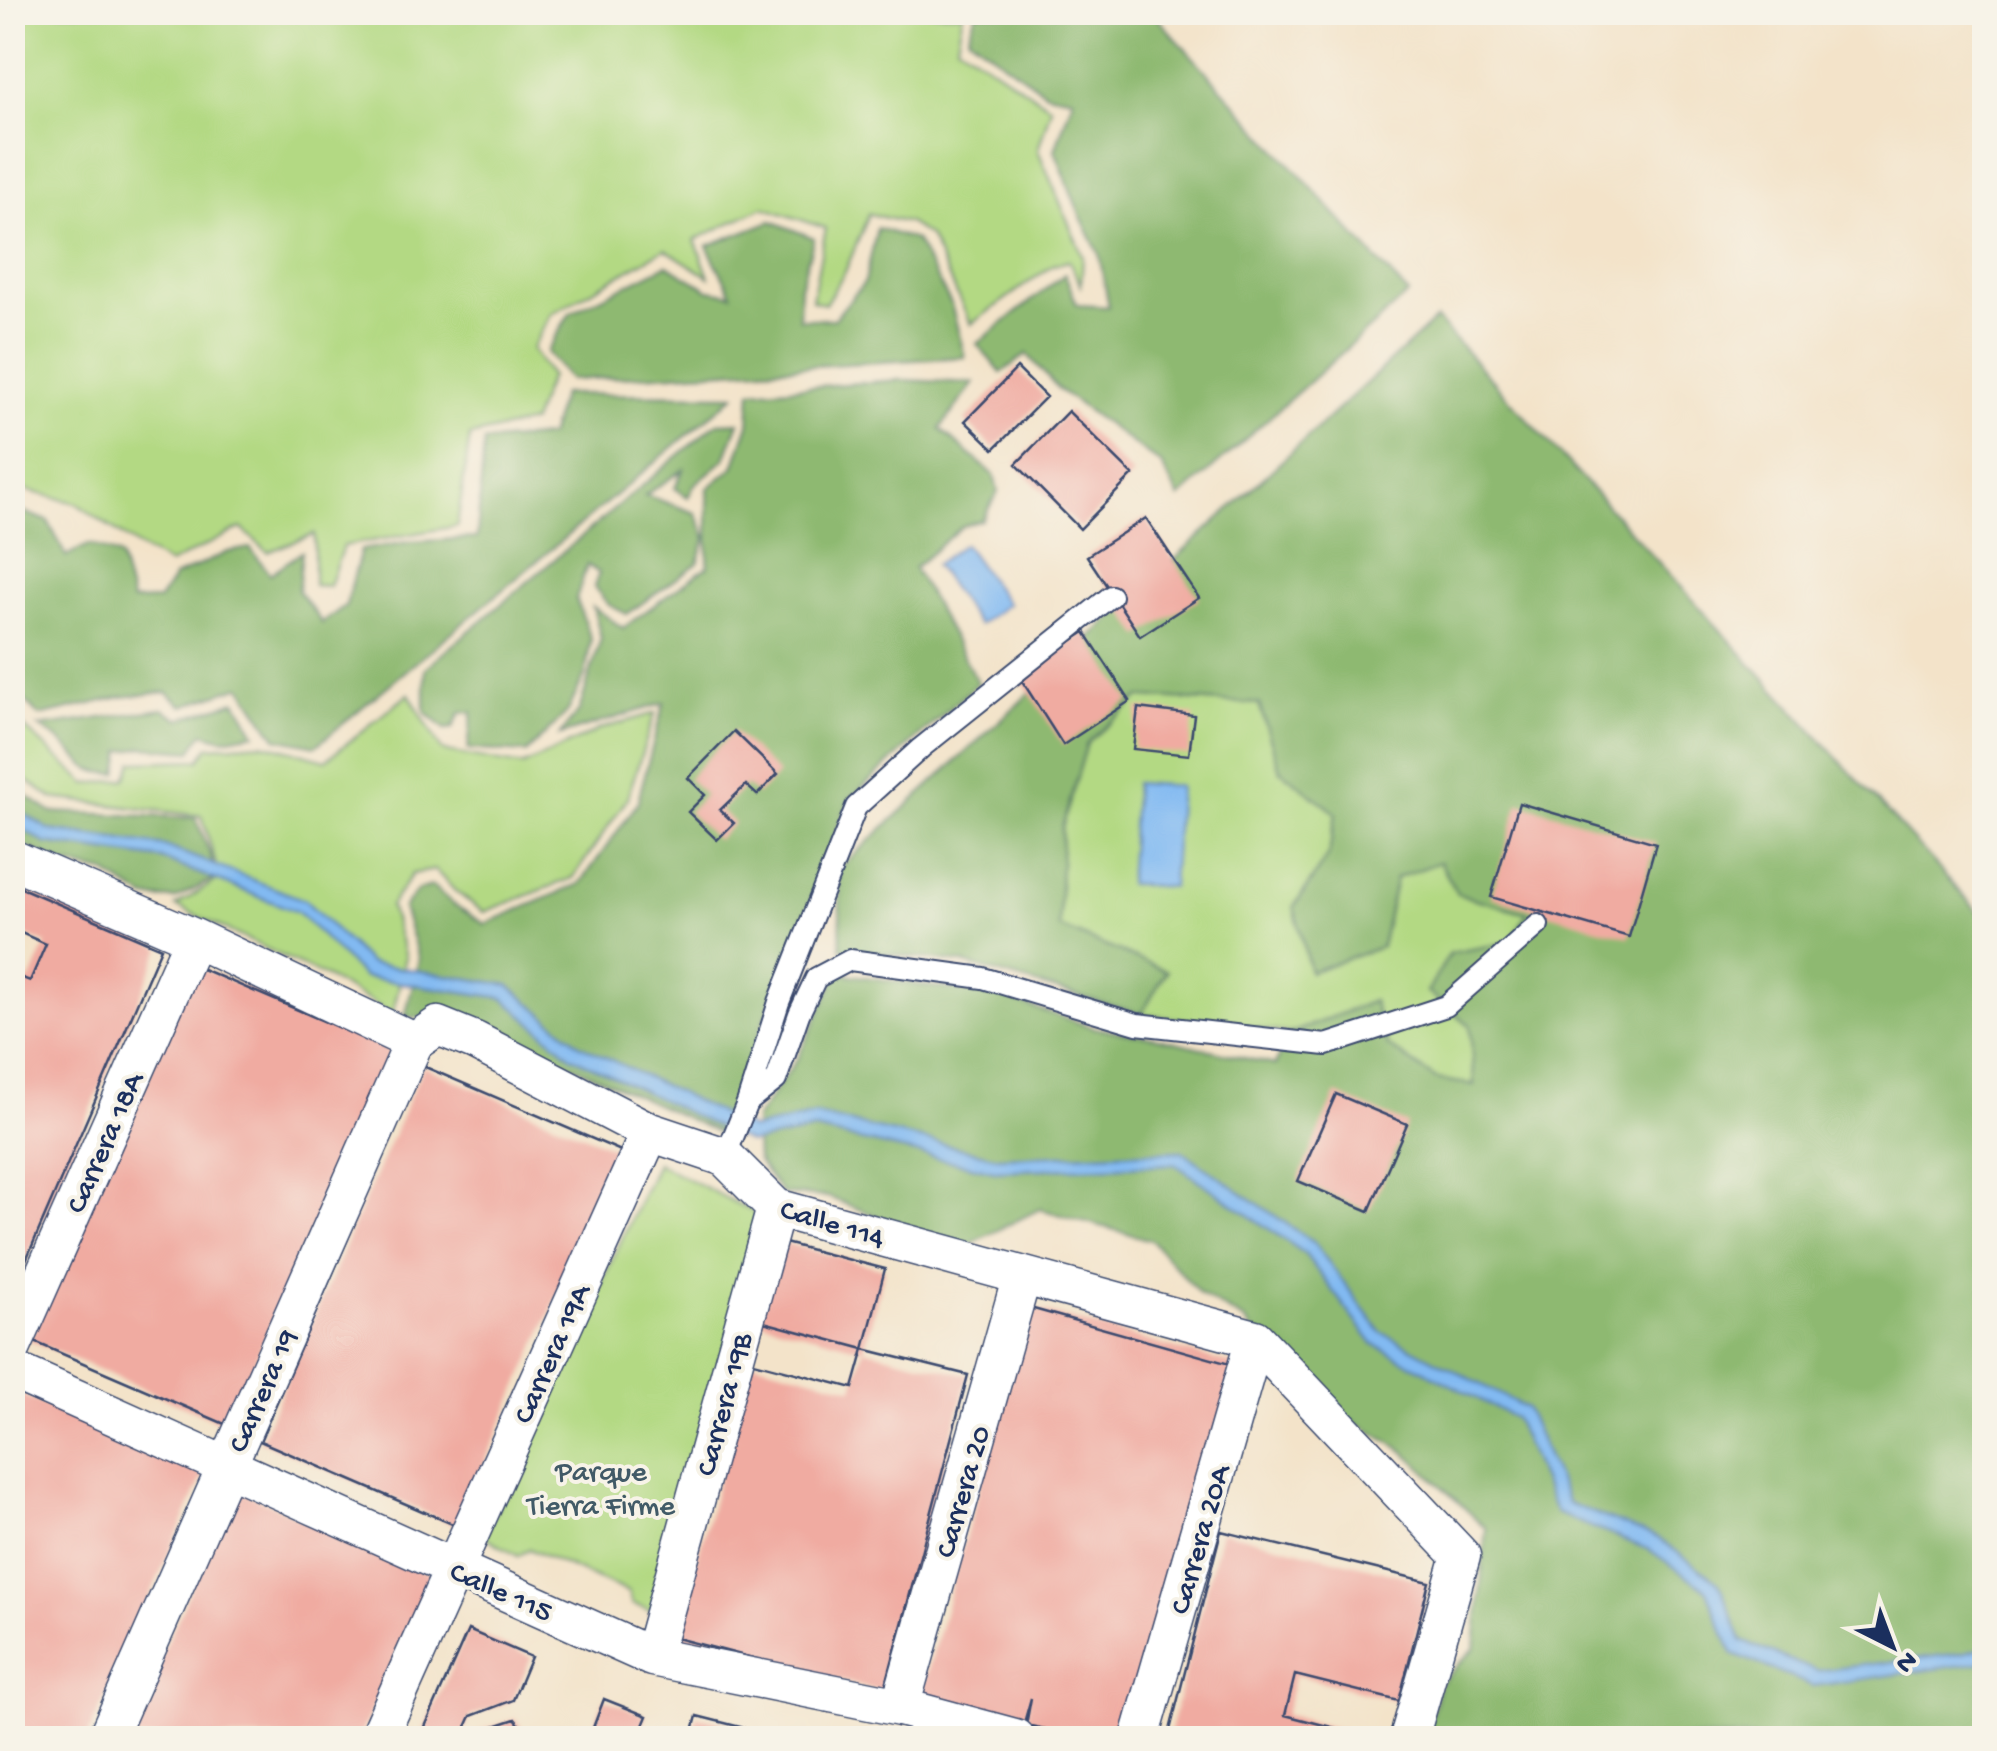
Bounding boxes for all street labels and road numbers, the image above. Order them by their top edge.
street label: Carrera 18A [61,1067,154,1220]
street label: Calle 114 [775,1194,888,1259]
street label: Carrera 19A [508,1279,601,1430]
street label: Carrera 19 [222,1325,308,1459]
street label: Carrera 19B [690,1329,762,1480]
street label: Carrera 20 [930,1422,1001,1562]
street label: Carrera 20A [1164,1460,1241,1619]
street label: Calle 115 [443,1556,557,1632]

